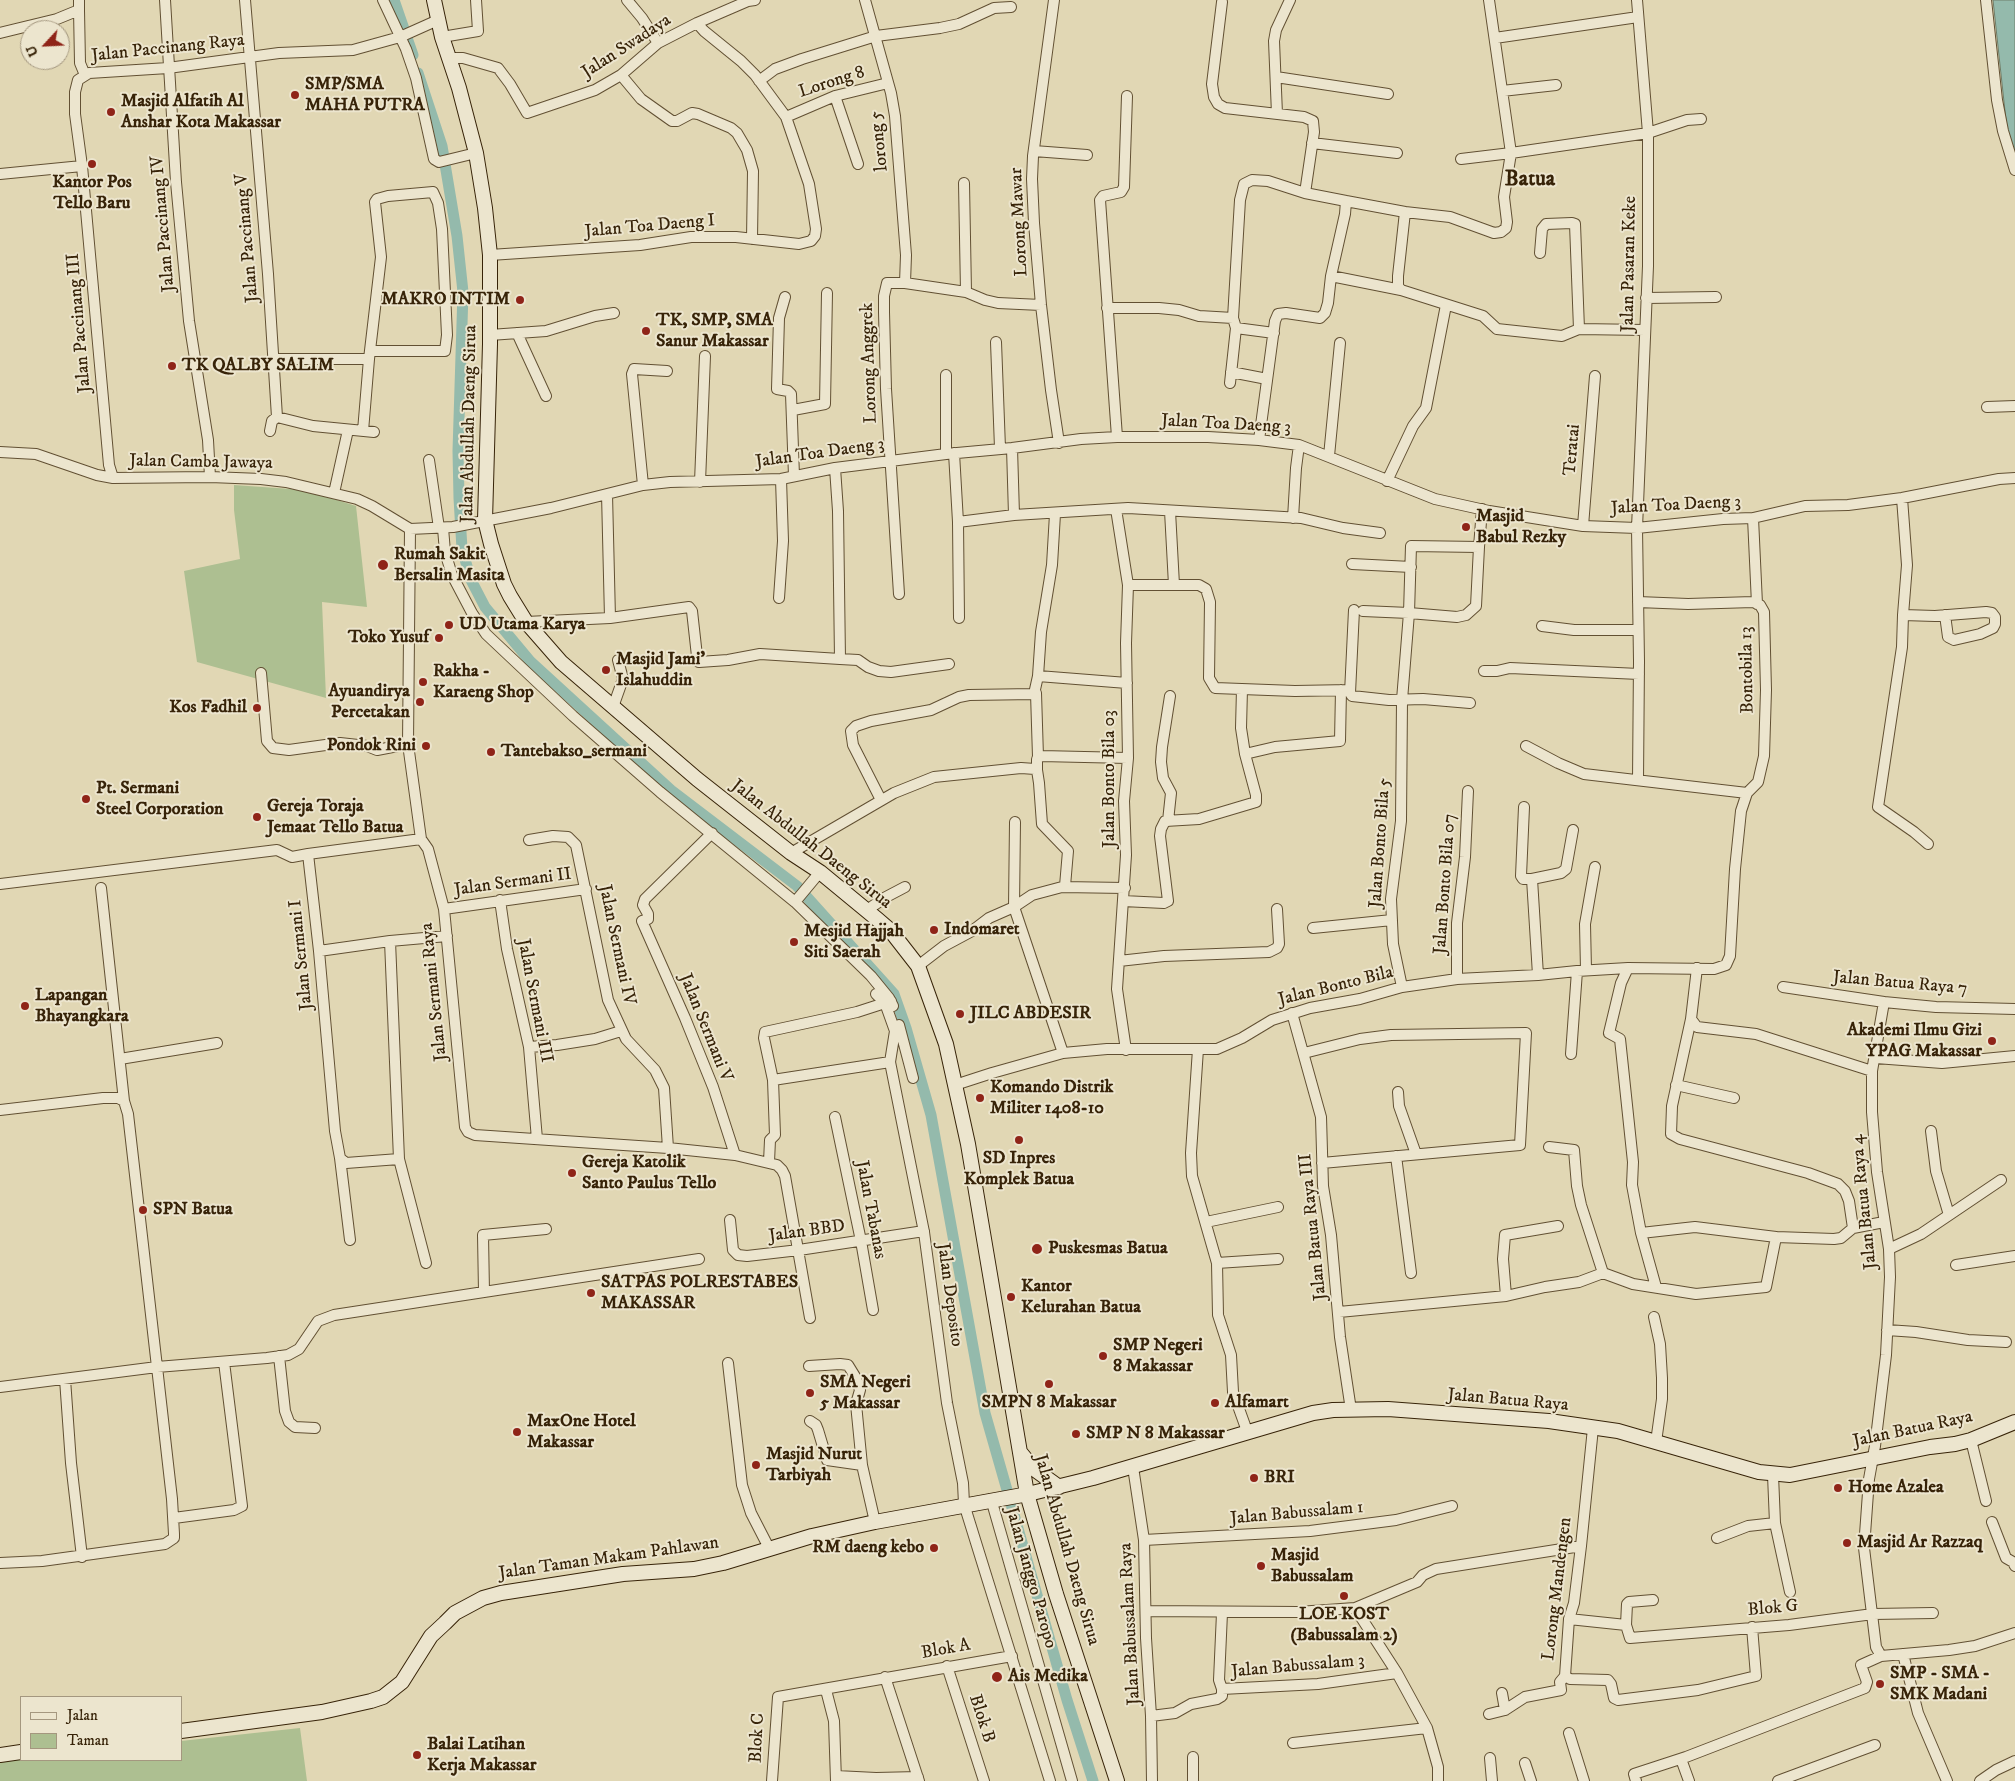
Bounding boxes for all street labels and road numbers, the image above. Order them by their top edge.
street label: Jalan Swadaya [578,10,676,84]
street label: Jalan Paccinang Raya [90,30,246,68]
street label: Lorong 8 [796,62,868,104]
street label: lorong 5 [866,110,894,172]
street label: Jalan Paccinang IV [147,155,181,293]
street label: Lorong Mawar [1006,167,1034,277]
street label: Jalan Paccinang V [232,173,264,303]
street label: Jalan Pasaran Keke [1618,196,1642,332]
street label: Jalan Toa Daeng I [584,211,716,243]
street label: Jalan Paccinang III [63,252,97,394]
street label: Lorong Anggrek [857,302,883,424]
street label: Jalan Abdullah Daeng Sirua [457,325,483,523]
street label: Jalan Toa Daeng 3 [1161,411,1291,439]
street label: Teratai [1560,423,1586,477]
street label: Jalan Toa Daeng 3 [754,434,886,474]
street label: Jalan Camba Jawaya [129,451,273,475]
street label: Jalan Toa Daeng 3 [1611,492,1741,520]
street label: Bontobila 13 [1736,626,1760,714]
street label: Jalan Bonto Bila 03 [1099,710,1121,848]
street label: Jalan Abdullah Daeng Sirua [726,776,896,914]
street label: Jalan Bonto Bila 5 [1366,777,1396,909]
street label: Jalan Bonto Bila 07 [1430,813,1462,955]
street label: Jalan Sermani II [453,864,573,902]
street label: Jalan Sermani IV [593,883,639,1007]
street label: Jalan Sermani I [285,899,319,1011]
street label: Jalan Sermani Raya [417,922,453,1062]
street label: Jalan Sermani III [511,937,557,1065]
street label: Jalan Bonto Bila [1276,962,1396,1012]
street label: Jalan Batua Raya 7 [1832,967,1968,1001]
street label: Jalan Sermani V [673,971,737,1085]
street label: Jalan Batua Raya 4 [1847,1133,1883,1271]
street label: Jalan Batua Raya III [1296,1152,1332,1302]
street label: Jalan Tabanas [850,1159,890,1261]
street label: Jalan BBD [767,1216,847,1248]
street label: Jalan Deposito [931,1242,967,1348]
street label: Jalan Batua Raya [1447,1385,1569,1417]
street label: Jalan Batua Raya [1851,1407,1975,1453]
street label: Jalan Abdullah Daeng Sirua [1028,1452,1104,1648]
street label: Jalan Babussalam 1 [1229,1497,1365,1531]
street label: Jalan Janggo Paropo [999,1505,1061,1651]
street label: Lorong Mandengen [1539,1516,1577,1662]
street label: Jalan Taman Makam Pahlawan [498,1533,720,1585]
street label: Jalan Babussalam Raya [1116,1542,1146,1706]
street label: Blok G [1747,1596,1799,1622]
street label: Blok A [920,1635,972,1665]
street label: Jalan Babussalam 3 [1230,1650,1366,1684]
street label: Blok B [963,1692,999,1746]
street label: Blok C [746,1712,770,1764]

